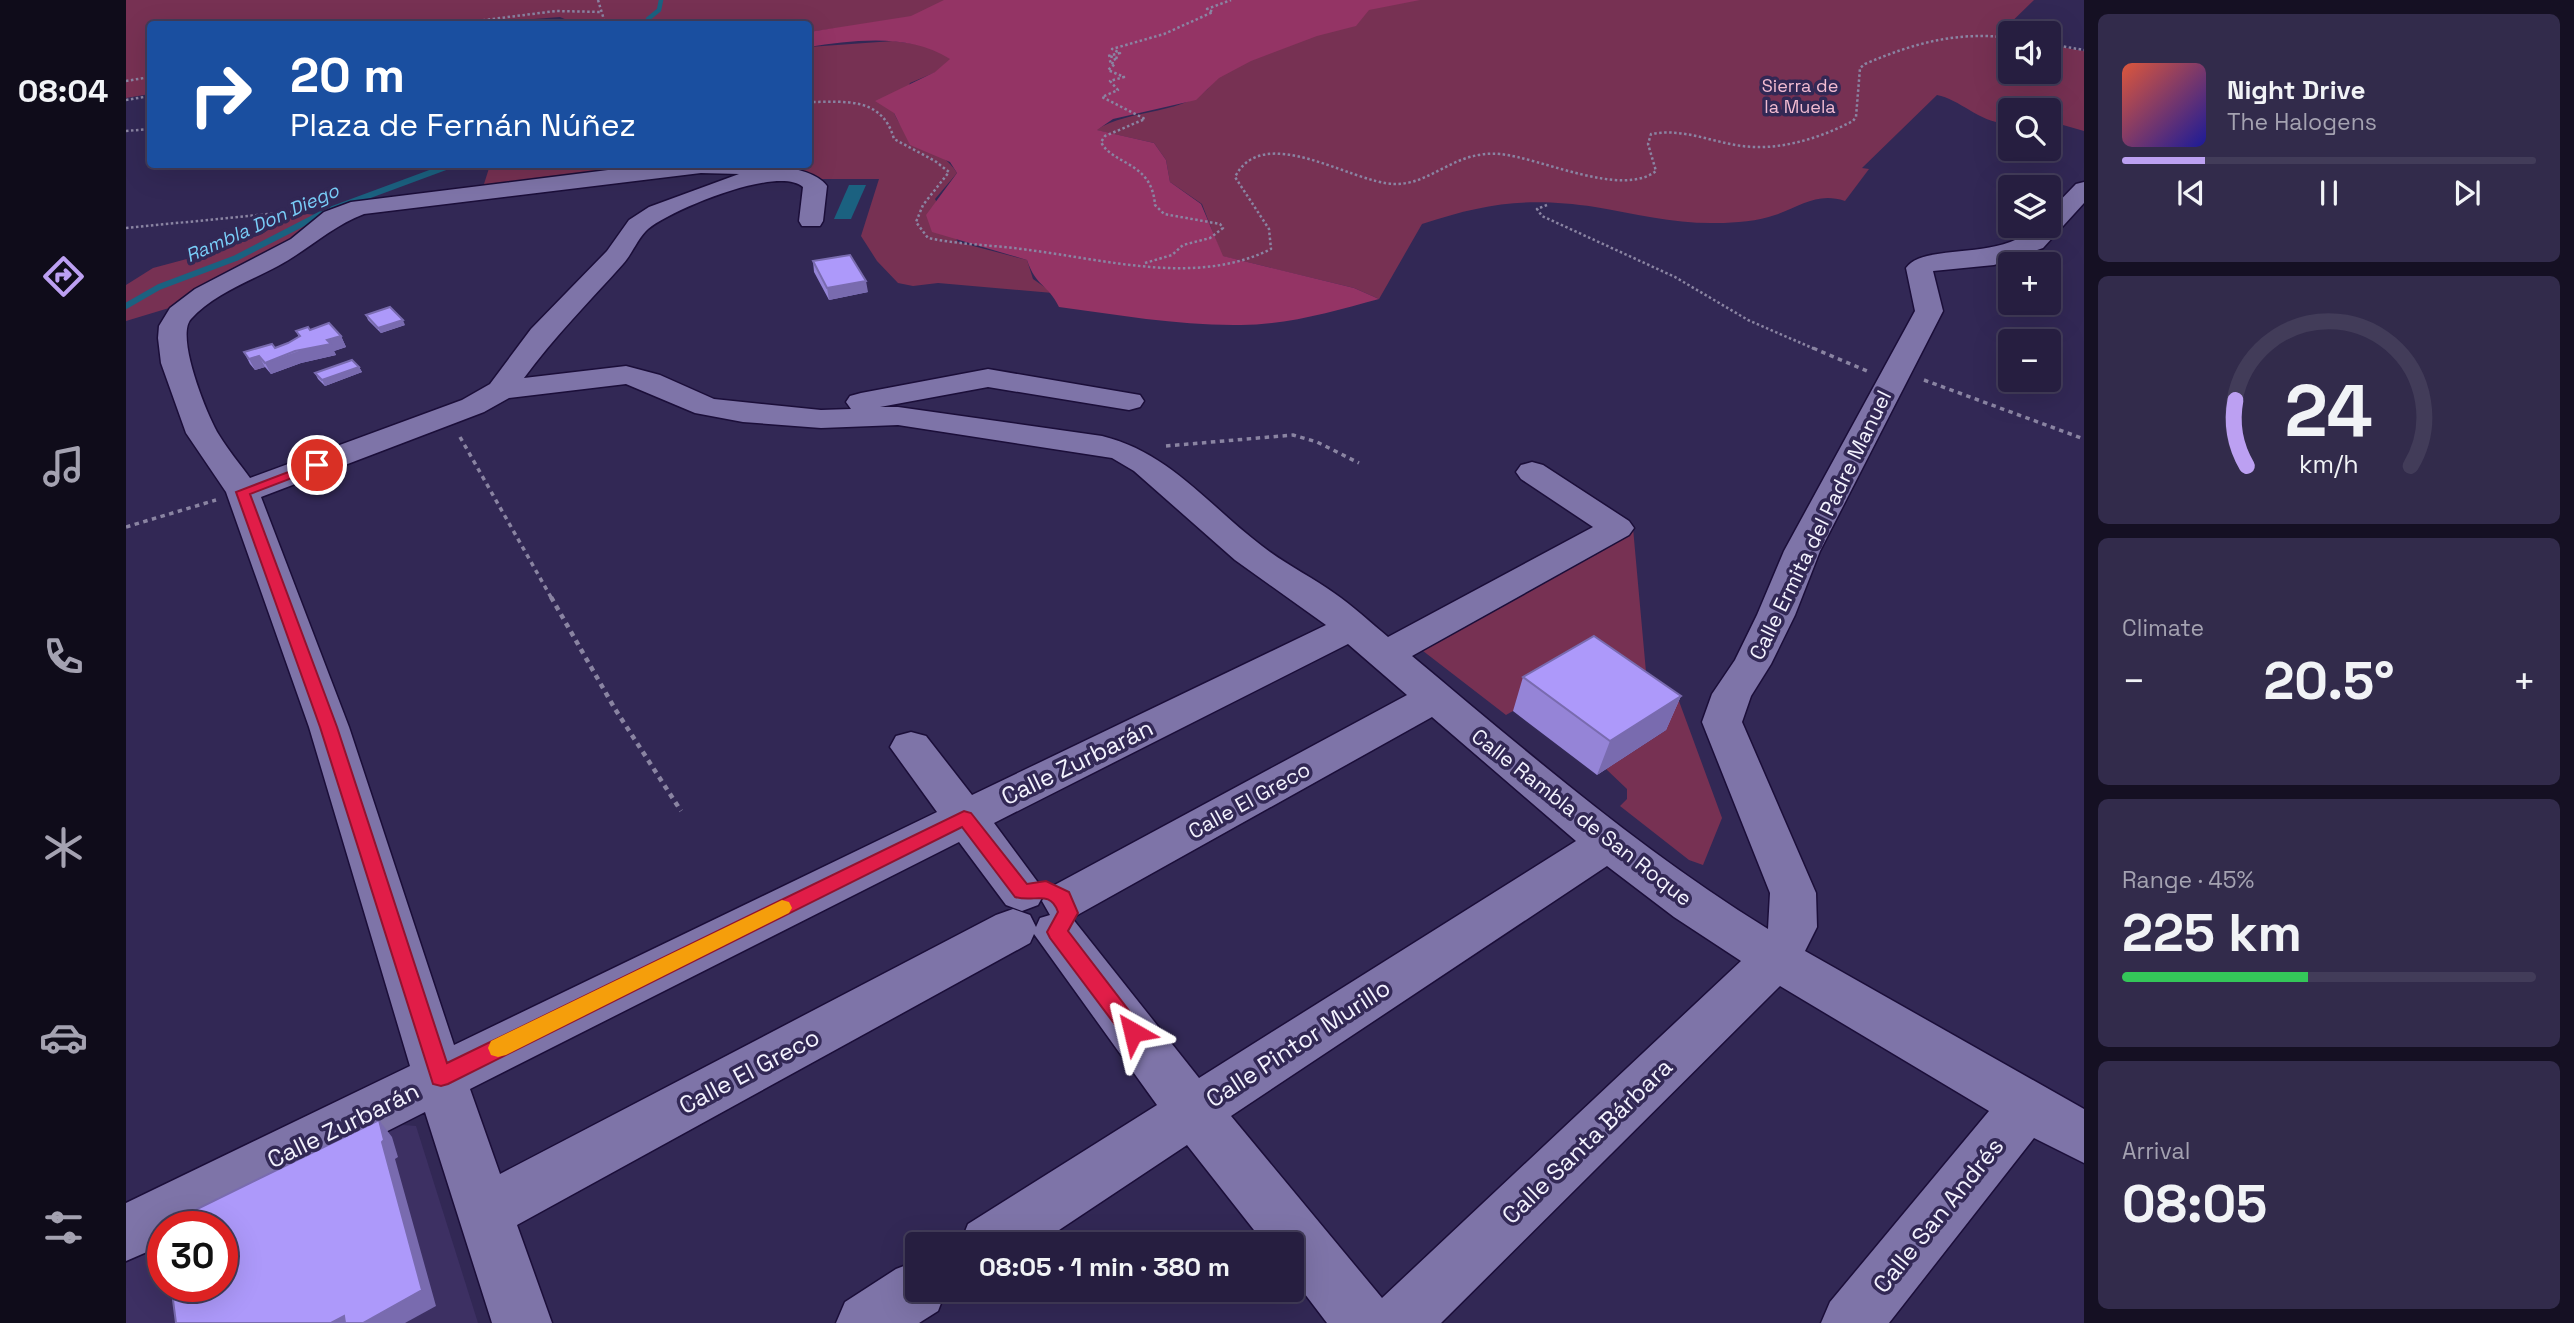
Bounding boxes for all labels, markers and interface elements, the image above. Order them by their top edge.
map controls [1998,21,2061,392]
button: sound [1998,21,2061,84]
text: 20 m [290,44,405,106]
icon: right [175,49,266,140]
text: 08:04 [18,71,108,111]
text: Night Drive [2227,73,2365,107]
park label: Sierra de la Muela [1762,74,1838,118]
button: search [1998,98,2061,161]
text: Plaza de Fernán Núñez [290,105,636,145]
text: The Halogens [2227,107,2377,137]
icon: previous [2172,174,2210,212]
icon: pause [2310,174,2348,212]
icon: next [2448,174,2486,212]
button: layers [1998,175,2061,238]
water label: Rambla Don Diego [181,177,344,268]
icon: directions [39,252,88,301]
button: + [1998,252,2061,315]
button: − [1998,329,2061,392]
text: 24 [2285,364,2373,457]
street label: Calle Ermita del Padre Manuel [1743,386,1897,664]
pin [287,435,347,495]
icon: music [39,442,88,491]
icon: arrive [298,446,336,484]
text: km/h [2299,447,2359,479]
text: Climate [2122,613,2204,643]
icon: phone [39,632,88,681]
text: 20.5° [2263,648,2395,714]
text: − [2122,657,2146,705]
text: + [2512,657,2536,705]
street label: Calle Zurbarán [996,712,1158,812]
street label: Calle Rambla de San Roque [1466,722,1698,912]
street label: Calle El Greco [1183,755,1315,845]
icon: climate [39,823,88,872]
text: Range · 45% [2122,865,2254,895]
text: 225 km [2122,900,2302,966]
street label: Calle Pintor Murillo [1200,972,1396,1114]
position arrow [1096,995,1170,1069]
icon: car [39,1013,88,1062]
street label: Calle El Greco [673,1021,825,1121]
street label: Calle Santa Bárbara [1495,1051,1679,1230]
street label: Calle Zurbarán [262,1075,424,1175]
street label: Calle San Andrés [1866,1131,2010,1299]
text: Arrival [2122,1136,2190,1166]
text: 08:05 [2122,1171,2267,1237]
icon: filters [39,1203,88,1252]
speed limit sign: 30 [147,1211,238,1302]
text: 08:05 · 1 min · 380 m [979,1250,1230,1284]

